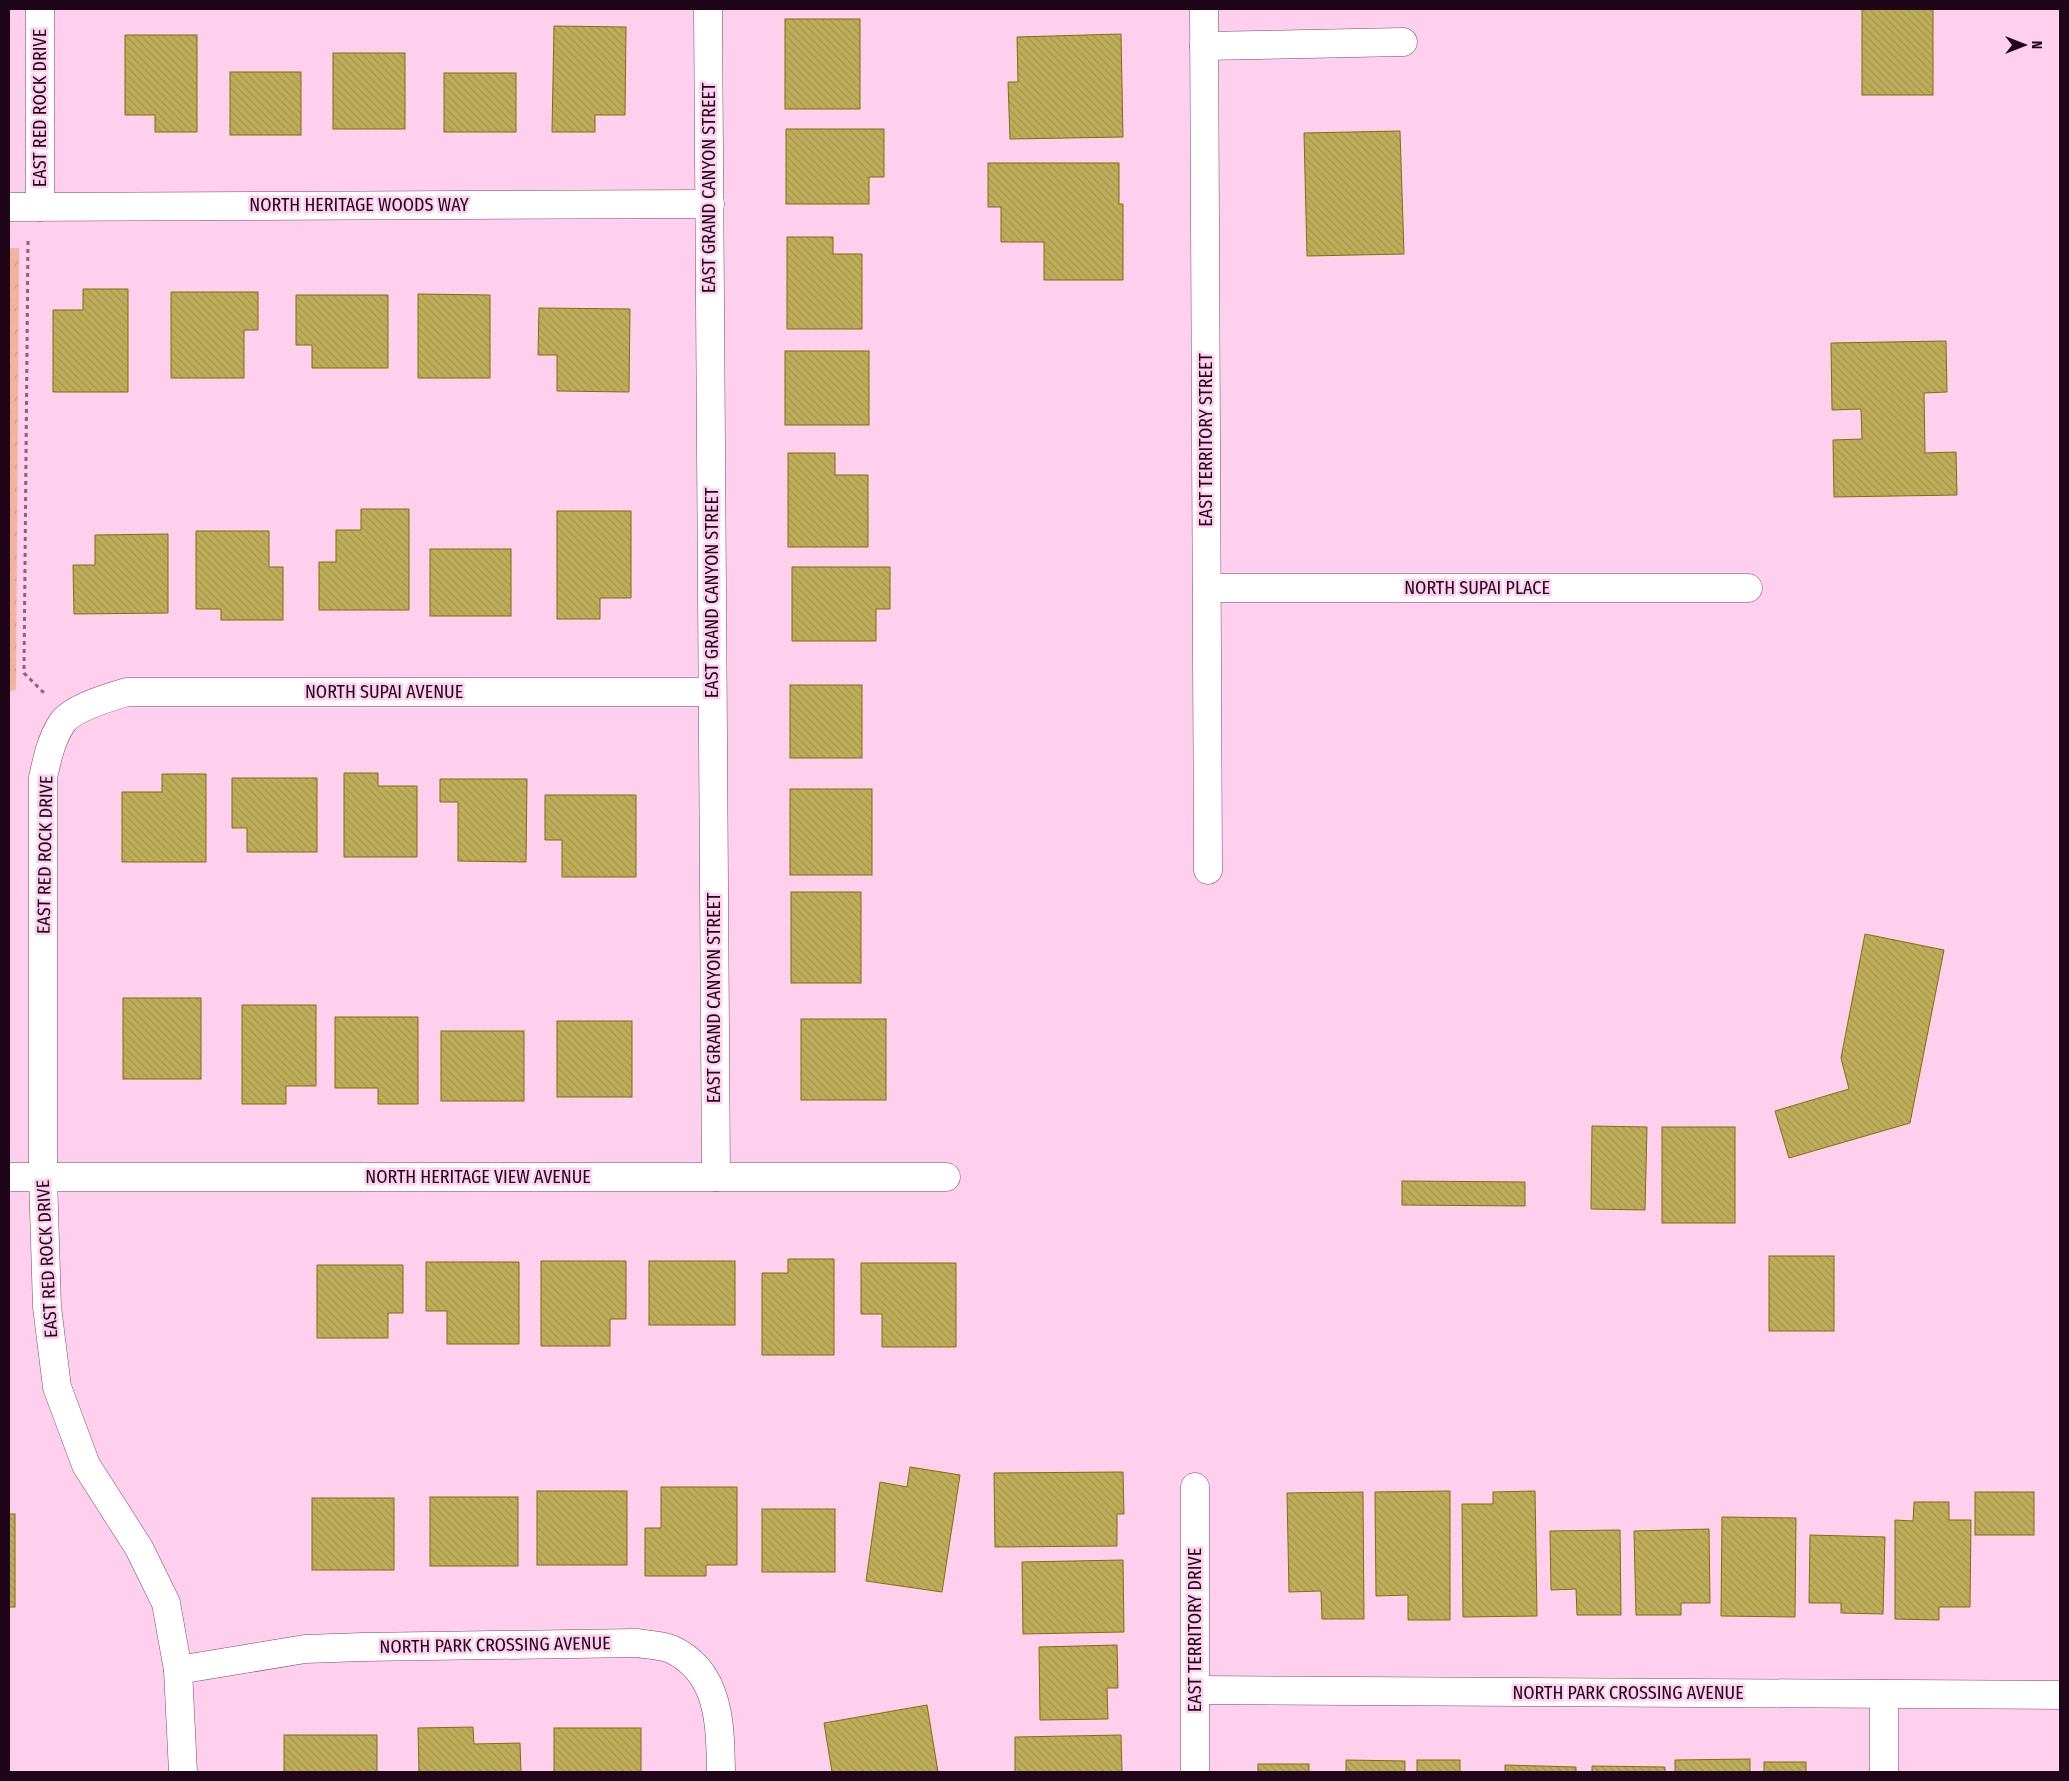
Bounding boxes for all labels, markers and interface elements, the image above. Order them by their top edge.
north arrow [1999,20,2049,70]
street label: EAST RED ROCK DRIVE [29,29,51,187]
text: N [2028,41,2045,49]
street label: EAST GRAND CANYON STREET [698,82,720,293]
street label: NORTH HERITAGE WOODS WAY [249,194,469,216]
street label: EAST TERRITORY STREET [1195,353,1217,527]
street label: EAST GRAND CANYON STREET [701,487,723,698]
street label: NORTH SUPAI PLACE [1404,577,1550,599]
street label: NORTH SUPAI AVENUE [305,681,463,703]
street label: EAST RED ROCK DRIVE [33,776,57,934]
street label: EAST GRAND CANYON STREET [703,892,725,1103]
street label: NORTH HERITAGE VIEW AVENUE [365,1166,591,1188]
street label: EAST RED ROCK DRIVE [32,1179,62,1339]
street label: EAST TERRITORY DRIVE [1184,1548,1206,1712]
street label: NORTH PARK CROSSING AVENUE [379,1632,611,1658]
street label: NORTH PARK CROSSING AVENUE [1512,1682,1744,1704]

